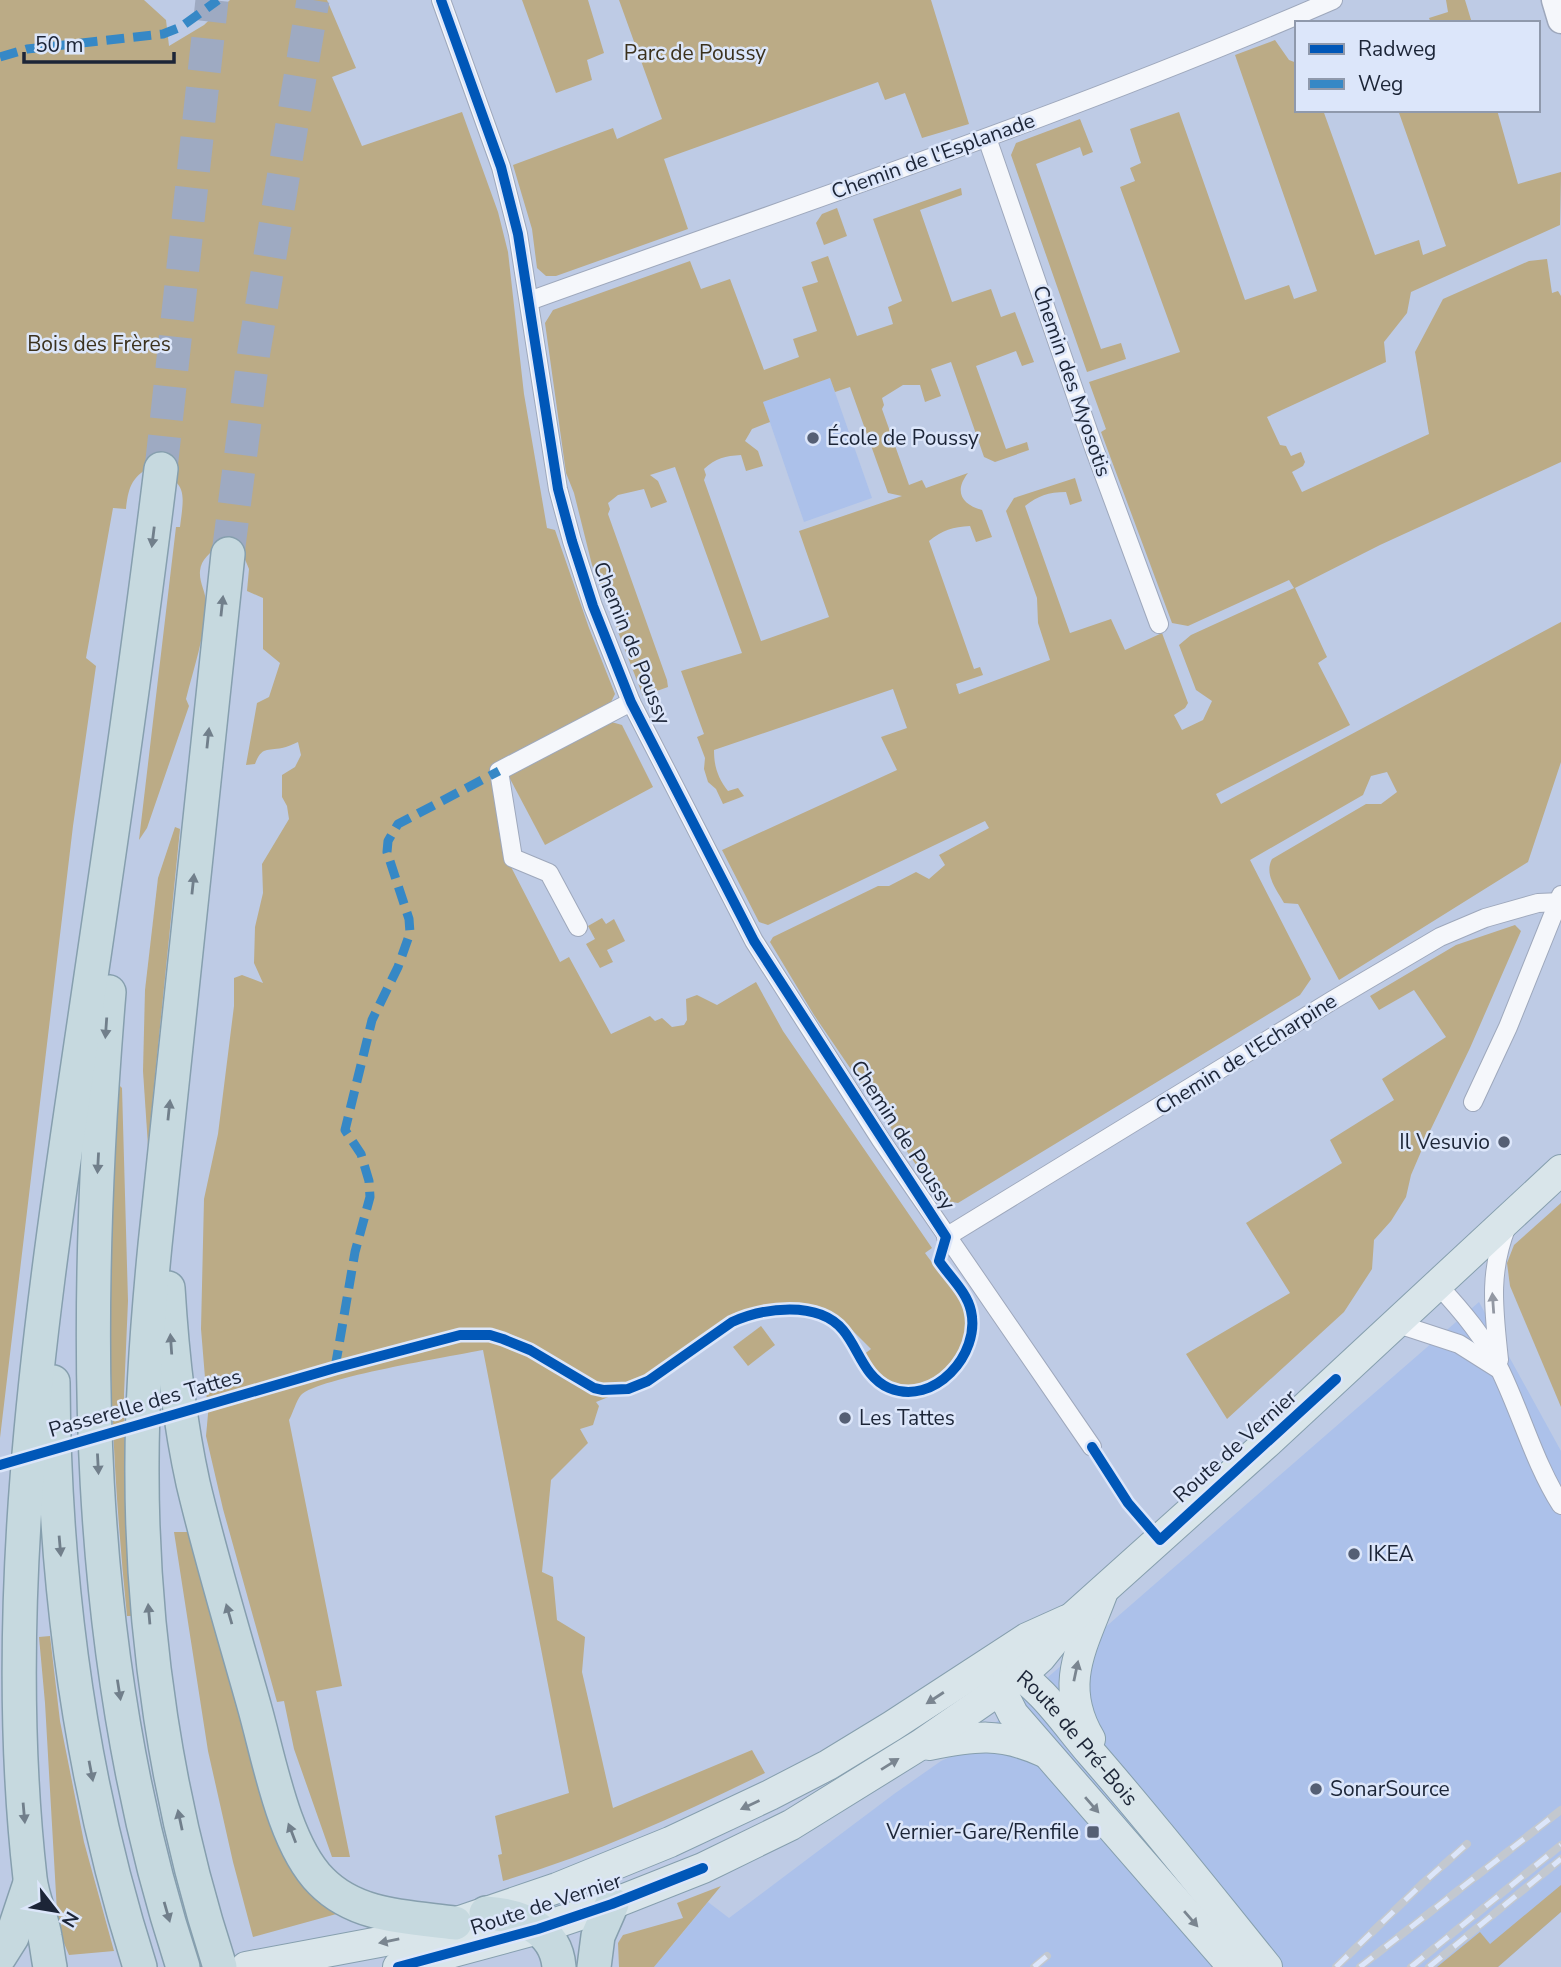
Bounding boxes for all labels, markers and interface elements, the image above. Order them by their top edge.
scale bar [24,21,175,65]
legend [1295,21,1540,112]
text: 50 m [35,31,84,59]
text: Radweg [1358,35,1436,63]
park label: Parc de Poussy [624,39,766,67]
text: Weg [1358,70,1403,98]
street label: Chemin de l'Esplanade [827,106,1039,206]
street label: Chemin des Myosotis [1026,282,1118,480]
park label: Bois des Frères [27,330,171,358]
place label: École de Poussy [827,424,979,452]
marker: École de Poussy [805,430,821,446]
one-way arrow [147,526,158,548]
street label: Chemin de Poussy [587,557,678,729]
one-way arrow [217,595,228,617]
one-way arrow [203,726,214,748]
one-way arrow [188,873,199,895]
street label: Chemin de l'Echarpine [1150,987,1342,1121]
one-way arrow [100,1018,111,1040]
street label: Chemin de Poussy [844,1055,962,1215]
one-way arrow [163,1099,174,1121]
place label: Il Vesuvio [1399,1128,1490,1156]
marker: Il Vesuvio [1496,1134,1512,1150]
one-way arrow [92,1152,103,1174]
one-way arrow [1488,1292,1499,1314]
one-way arrow [165,1333,176,1355]
street label: Passerelle des Tattes [45,1362,245,1444]
street label: Route de Vernier [1167,1383,1303,1509]
place label: Les Tattes [859,1404,955,1432]
marker: Les Tattes [837,1410,853,1426]
one-way arrow [92,1453,103,1475]
one-way arrow [55,1535,66,1557]
place label: IKEA [1368,1540,1414,1568]
marker: IKEA [1346,1546,1362,1562]
one-way arrow [143,1603,154,1625]
one-way arrow [223,1603,233,1624]
one-way arrow [1071,1660,1082,1682]
street label: Route de Pré-Bois [1011,1664,1144,1812]
one-way arrow [114,1679,125,1701]
one-way arrow [925,1691,944,1704]
one-way arrow [881,1757,900,1770]
one-way arrow [85,1760,96,1782]
place label: SonarSource [1330,1775,1450,1803]
marker: SonarSource [1308,1781,1324,1797]
one-way arrow [1084,1797,1099,1814]
one-way arrow [740,1799,760,1811]
one-way arrow [19,1802,30,1824]
one-way arrow [175,1809,186,1831]
place label: Vernier-Gare/Renfile [885,1818,1079,1846]
one-way arrow [286,1822,297,1843]
marker: Vernier-Gare/Renfile [1085,1824,1101,1840]
street label: Route de Vernier [467,1866,626,1942]
north arrow [21,1876,91,1946]
one-way arrow [162,1902,172,1923]
text: N [55,1906,85,1932]
one-way arrow [1183,1910,1198,1927]
one-way arrow [378,1935,400,1946]

